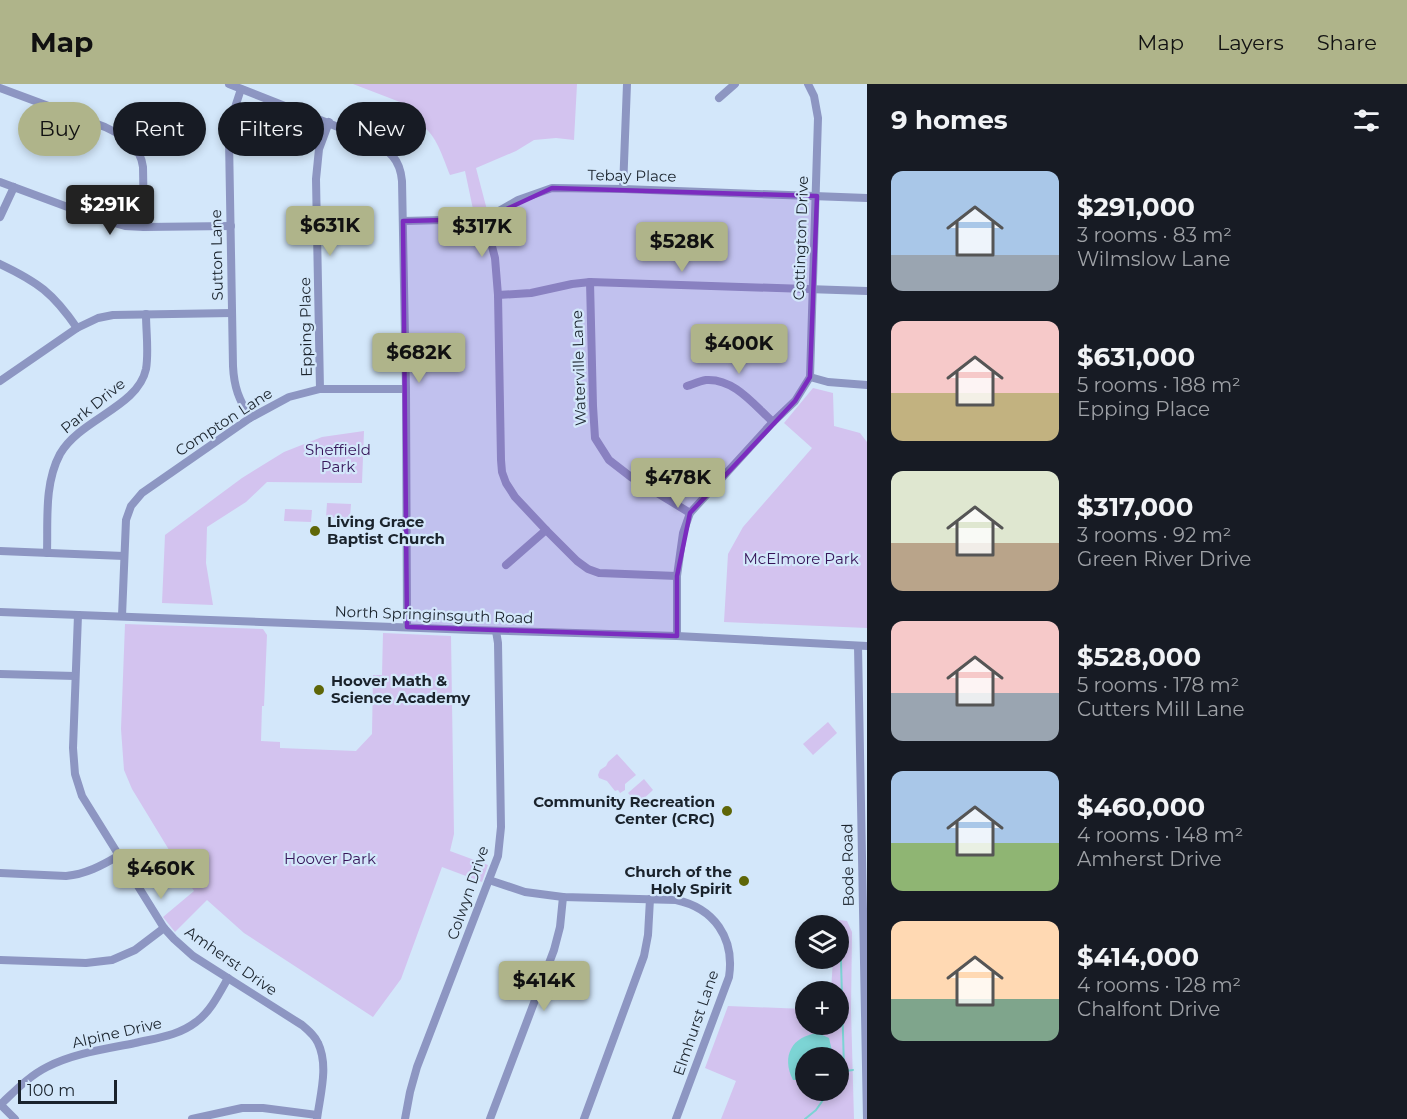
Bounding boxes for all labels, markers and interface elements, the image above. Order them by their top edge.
text: Map [30,25,93,59]
text: Map [1137,30,1184,55]
text: Layers [1217,30,1284,55]
text: Share [1317,30,1377,55]
chip: Buy [18,102,101,156]
chip: Rent [113,102,206,156]
chip: Filters [218,102,324,156]
chip: New [336,102,426,156]
text: 9 homes [891,104,1008,136]
icon: filters [1350,104,1383,137]
street label: Tebay Place [588,165,676,186]
street label: Cottington Drive [789,175,812,301]
pin: $291K [68,185,152,236]
text: $291,000 [1077,191,1195,223]
text: $291K [80,192,140,216]
icon: home [939,195,1011,267]
pin: $631K [288,206,372,257]
pin: $317K [440,207,524,258]
street label: Sutton Lane [206,209,227,301]
text: $631K [300,213,360,237]
text: $317K [452,214,512,238]
pin: $528K [640,222,724,273]
text: 3 rooms · 83 m² [1077,223,1232,247]
text: $528K [650,229,714,253]
text: Wilmslow Lane [1077,247,1230,271]
street label: Epping Place [295,277,316,377]
street label: Waterville Lane [567,310,590,426]
pin: $400K [697,324,781,375]
text: $400K [705,331,773,355]
pin: $682K [377,333,461,384]
text: $682K [386,340,452,364]
text: $631,000 [1077,341,1195,373]
icon: home [939,345,1011,417]
text: 5 rooms · 188 m² [1077,373,1241,397]
street label: Park Drive [57,374,129,437]
street label: Compton Lane [172,383,276,460]
text: Epping Place [1077,397,1210,421]
park label: Sheffield Park [305,440,371,476]
pin: $478K [636,458,720,509]
text: $478K [645,465,711,489]
text: $317,000 [1077,491,1193,523]
icon: home [939,495,1011,567]
place label: Living Grace Baptist Church [327,512,445,548]
text: 3 rooms · 92 m² [1077,523,1231,547]
marker: Living Grace Baptist Church [308,524,322,538]
text: Green River Drive [1077,547,1251,571]
park label: McElmore Park [743,549,859,568]
street label: North Springinsguth Road [334,602,534,627]
text: $528,000 [1077,641,1201,673]
icon: home [939,645,1011,717]
place label: Hoover Math & Science Academy [331,671,471,707]
text: 5 rooms · 178 m² [1077,673,1239,697]
marker: Hoover Math & Science Academy [312,683,326,697]
text: Cutters Mill Lane [1077,697,1245,721]
text: $460,000 [1077,791,1205,823]
place label: Community Recreation Center (CRC) [533,792,715,828]
icon: home [939,795,1011,867]
marker: Community Recreation Center (CRC) [720,804,734,818]
street label: Bode Road [837,823,858,907]
text: 4 rooms · 148 m² [1077,823,1243,847]
street label: Colwyn Drive [443,843,493,942]
text: Amherst Drive [1077,847,1222,871]
pin: $460K [119,849,203,900]
park label: Hoover Park [284,849,376,868]
text: $460K [127,856,195,880]
place label: Church of the Holy Spirit [624,862,732,898]
marker: Church of the Holy Spirit [737,874,751,888]
map controls [795,915,849,1101]
button: layers [795,915,849,969]
street label: Amherst Drive [181,922,281,999]
text: $414,000 [1077,941,1199,973]
icon: home [939,945,1011,1017]
pin: $414K [502,961,586,1012]
text: $414K [513,968,575,992]
street label: Elmhurst Lane [669,968,722,1078]
text: 4 rooms · 128 m² [1077,973,1241,997]
button: + [795,981,849,1035]
text: Chalfont Drive [1077,997,1220,1021]
street label: Alpine Drive [70,1013,164,1052]
button: − [795,1047,849,1101]
scale bar [18,1077,117,1104]
text: 100 m [27,1081,75,1100]

